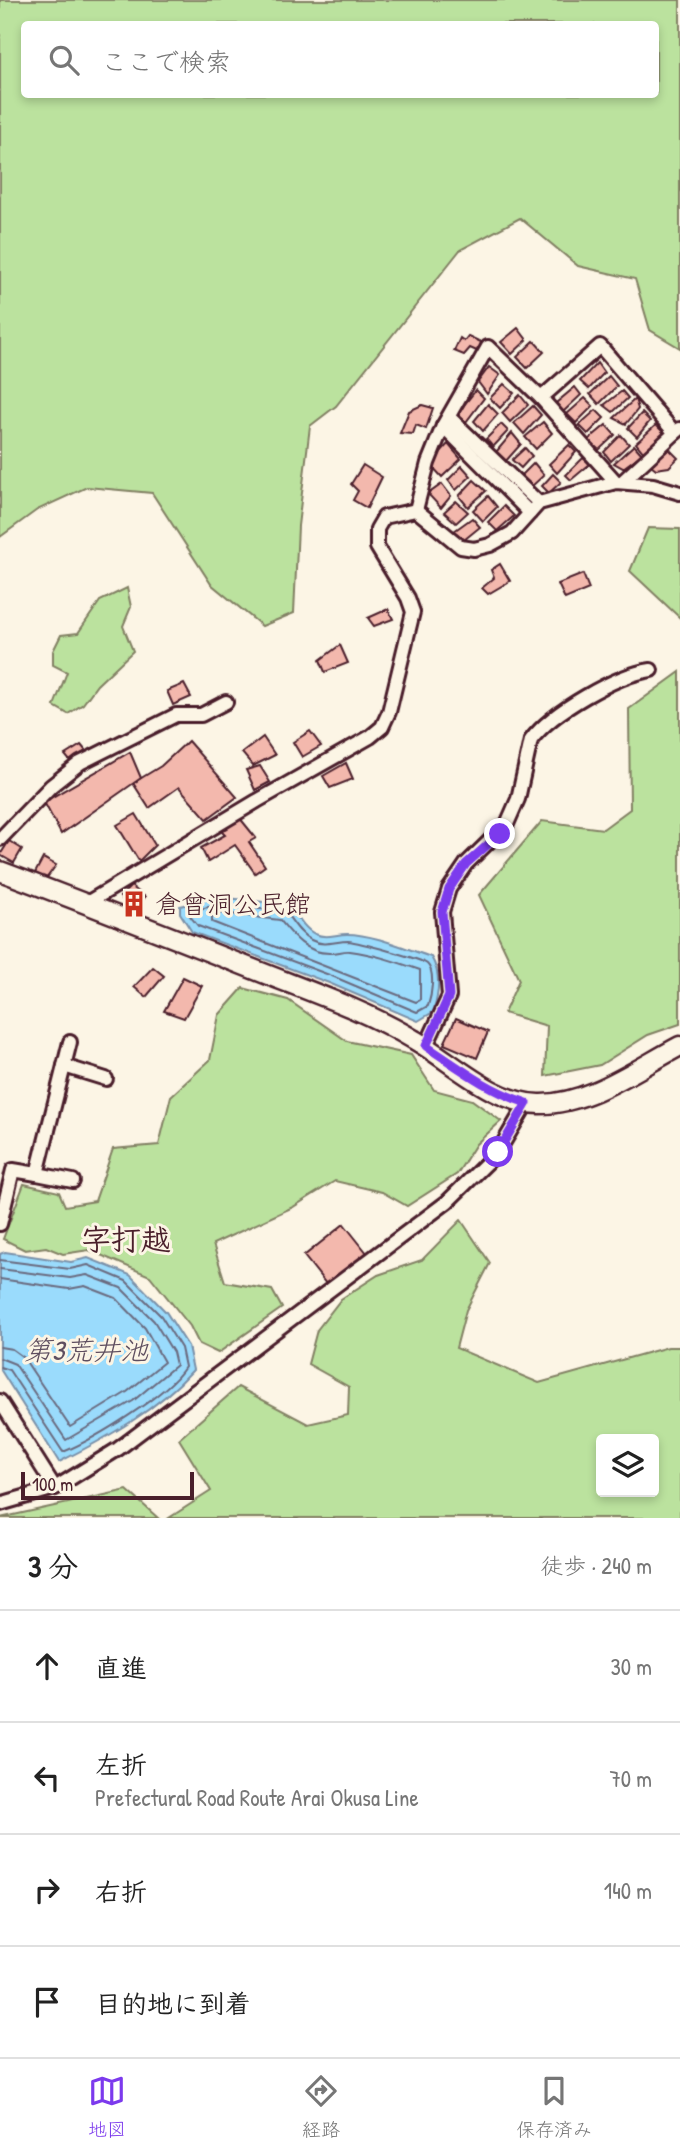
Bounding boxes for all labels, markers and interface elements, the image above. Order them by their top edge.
search box [21,21,659,98]
icon: search [45,41,83,79]
text: ここで検索 [101,44,231,79]
route end [484,818,515,849]
place label: 倉曾洞公民館 [155,886,311,921]
building icon: 倉曾洞公民館 [119,889,149,919]
route start [482,1136,513,1167]
district label: 字打越 [81,1219,171,1259]
water label: 第3荒井池 [24,1331,149,1369]
map controls [596,1434,659,1497]
button: layers [596,1434,659,1497]
scale bar [21,1469,194,1501]
text: 100 m [32,1471,73,1497]
text: 3 分 [28,1546,78,1586]
text: 徒歩 · 240 m [540,1550,652,1581]
icon: ahead [28,1647,66,1685]
text: 直進 [95,1650,147,1685]
text: 30 m [610,1651,652,1682]
text: 左折 [95,1747,147,1782]
icon: left [28,1759,66,1797]
text: 70 m [609,1763,652,1794]
text: Prefectural Road Route Arai Okusa Line [95,1782,419,1813]
icon: right [28,1871,66,1909]
text: 右折 [95,1874,147,1909]
text: 140 m [604,1875,652,1906]
icon: arrive [28,1983,66,2021]
text: 目的地に到着 [95,1986,251,2021]
tab: 地図 [88,2072,126,2142]
tab: 経路 [302,2072,340,2142]
tab: 保存済み [516,2072,592,2142]

